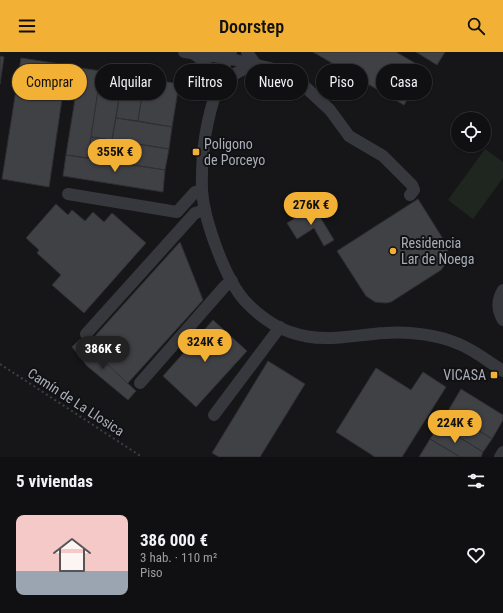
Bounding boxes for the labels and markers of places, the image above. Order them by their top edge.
place label: Poligono de Porceyo [204,136,265,168]
pin: 355K € [82,139,148,173]
marker: Poligono de Porceyo [191,147,201,157]
pin: 276K € [278,192,344,226]
place label: Residencia Lar de Noega [401,235,474,267]
marker: Residencia Lar de Noega [388,246,398,256]
pin: 324K € [172,329,238,363]
pin: 386K € [70,336,136,370]
place label: VICASA [443,367,486,383]
marker: VICASA [489,370,499,380]
pin: 224K € [422,410,488,444]

